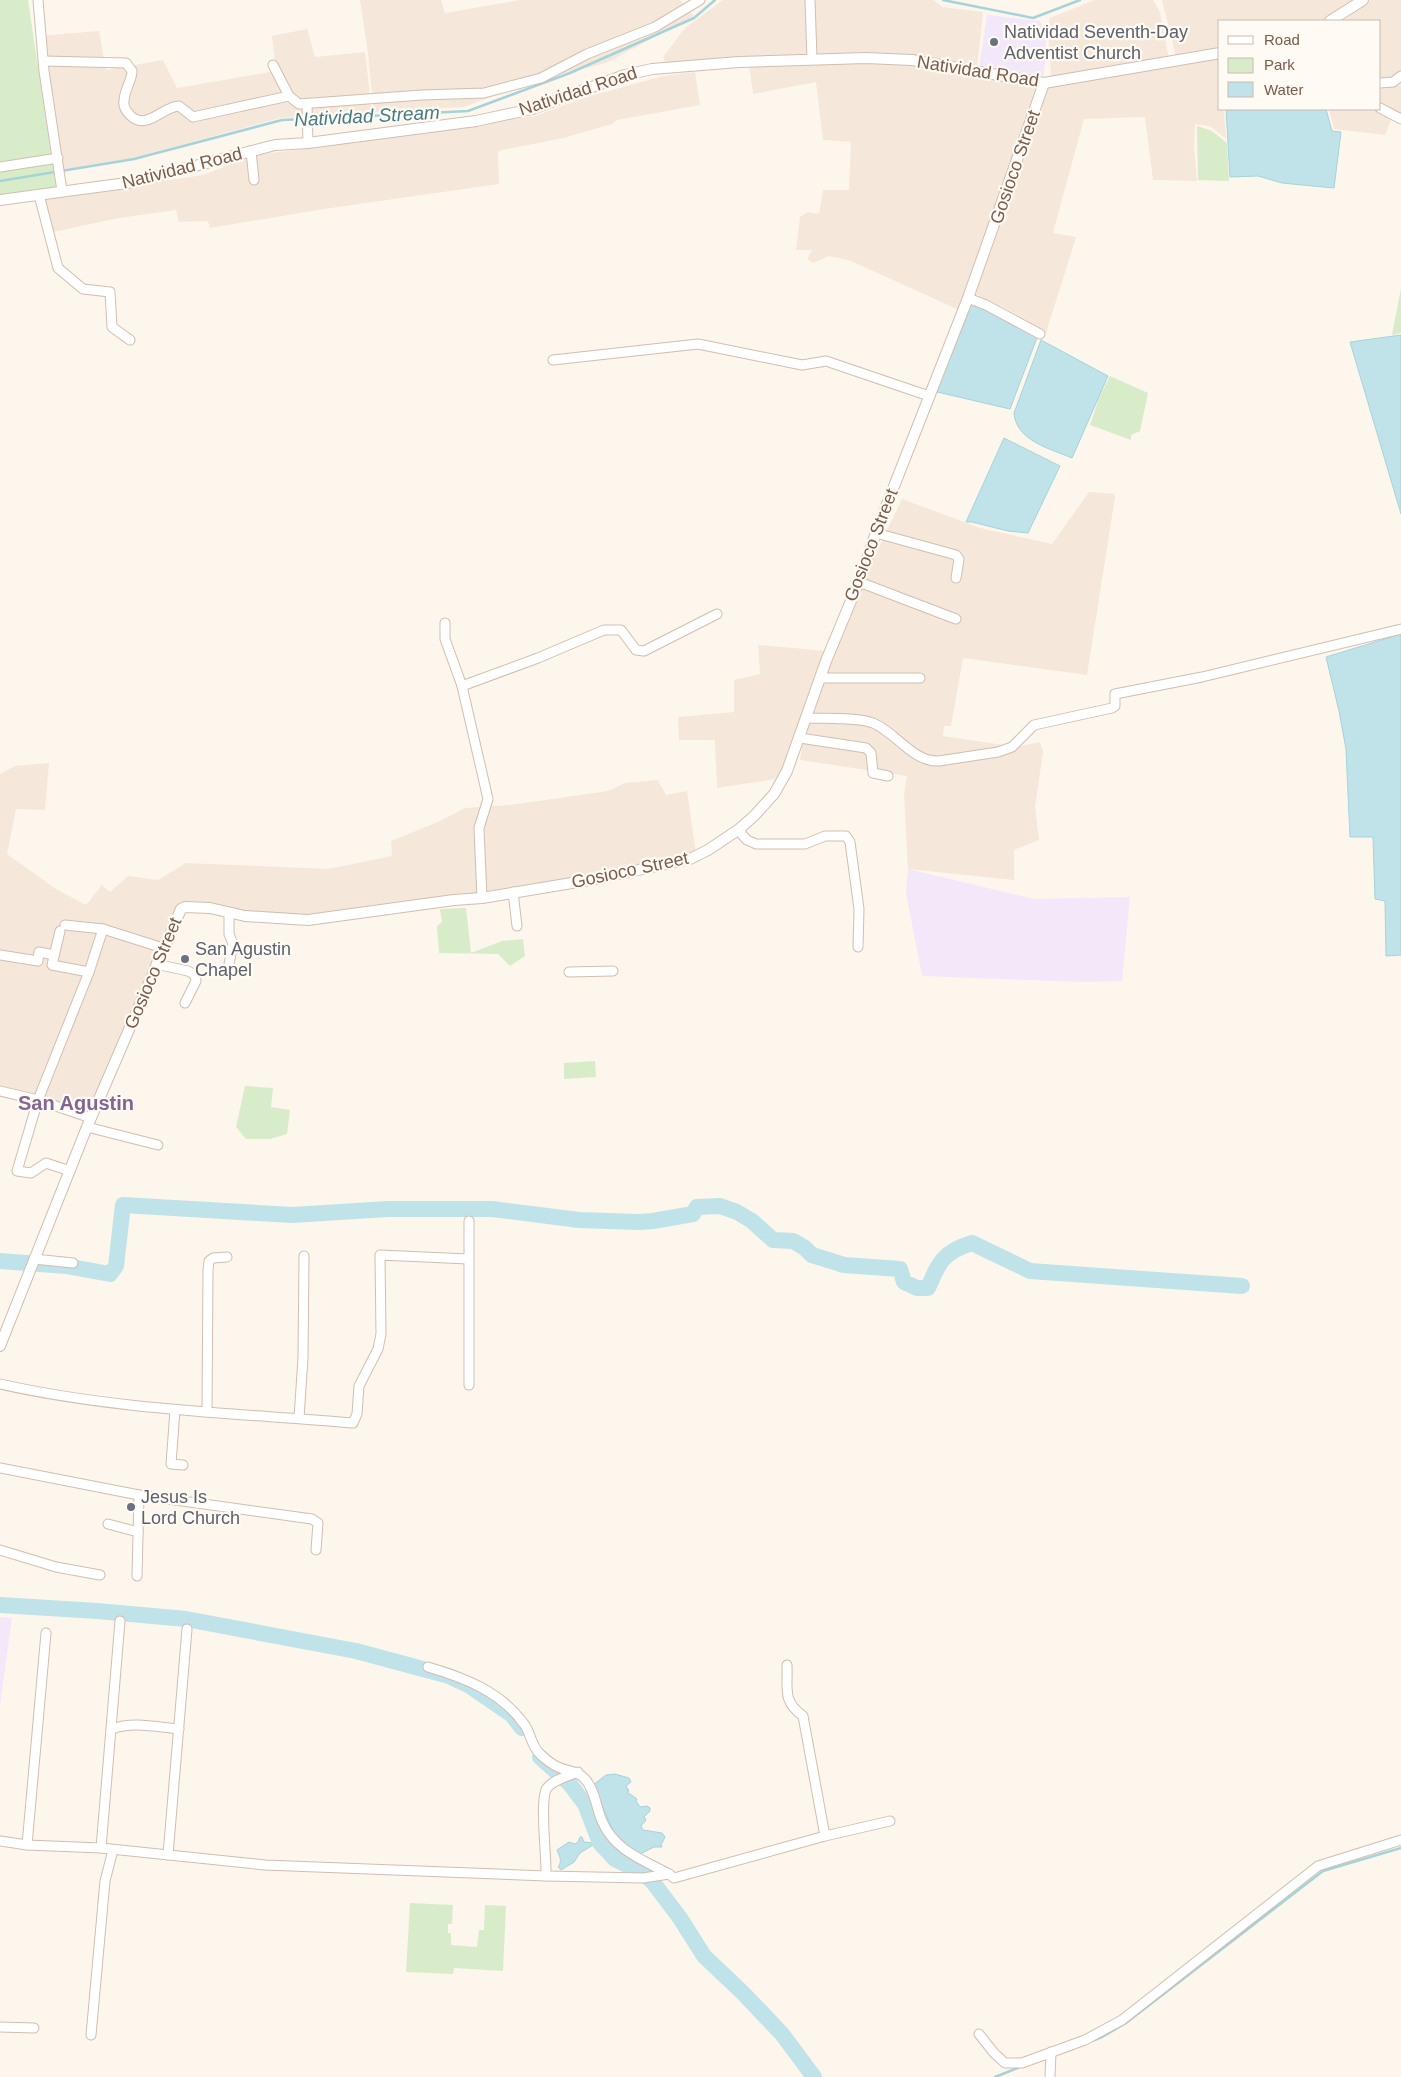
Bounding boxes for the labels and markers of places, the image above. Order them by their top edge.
place label: Natividad Seventh-Day Adventist Church [1004,22,1188,63]
marker: Natividad Seventh-Day Adventist Church [988,36,1000,48]
place label: San Agustin Chapel [195,939,291,980]
marker: San Agustin Chapel [179,953,191,965]
place label: Jesus Is Lord Church [141,1487,240,1528]
marker: Jesus Is Lord Church [125,1501,137,1513]

